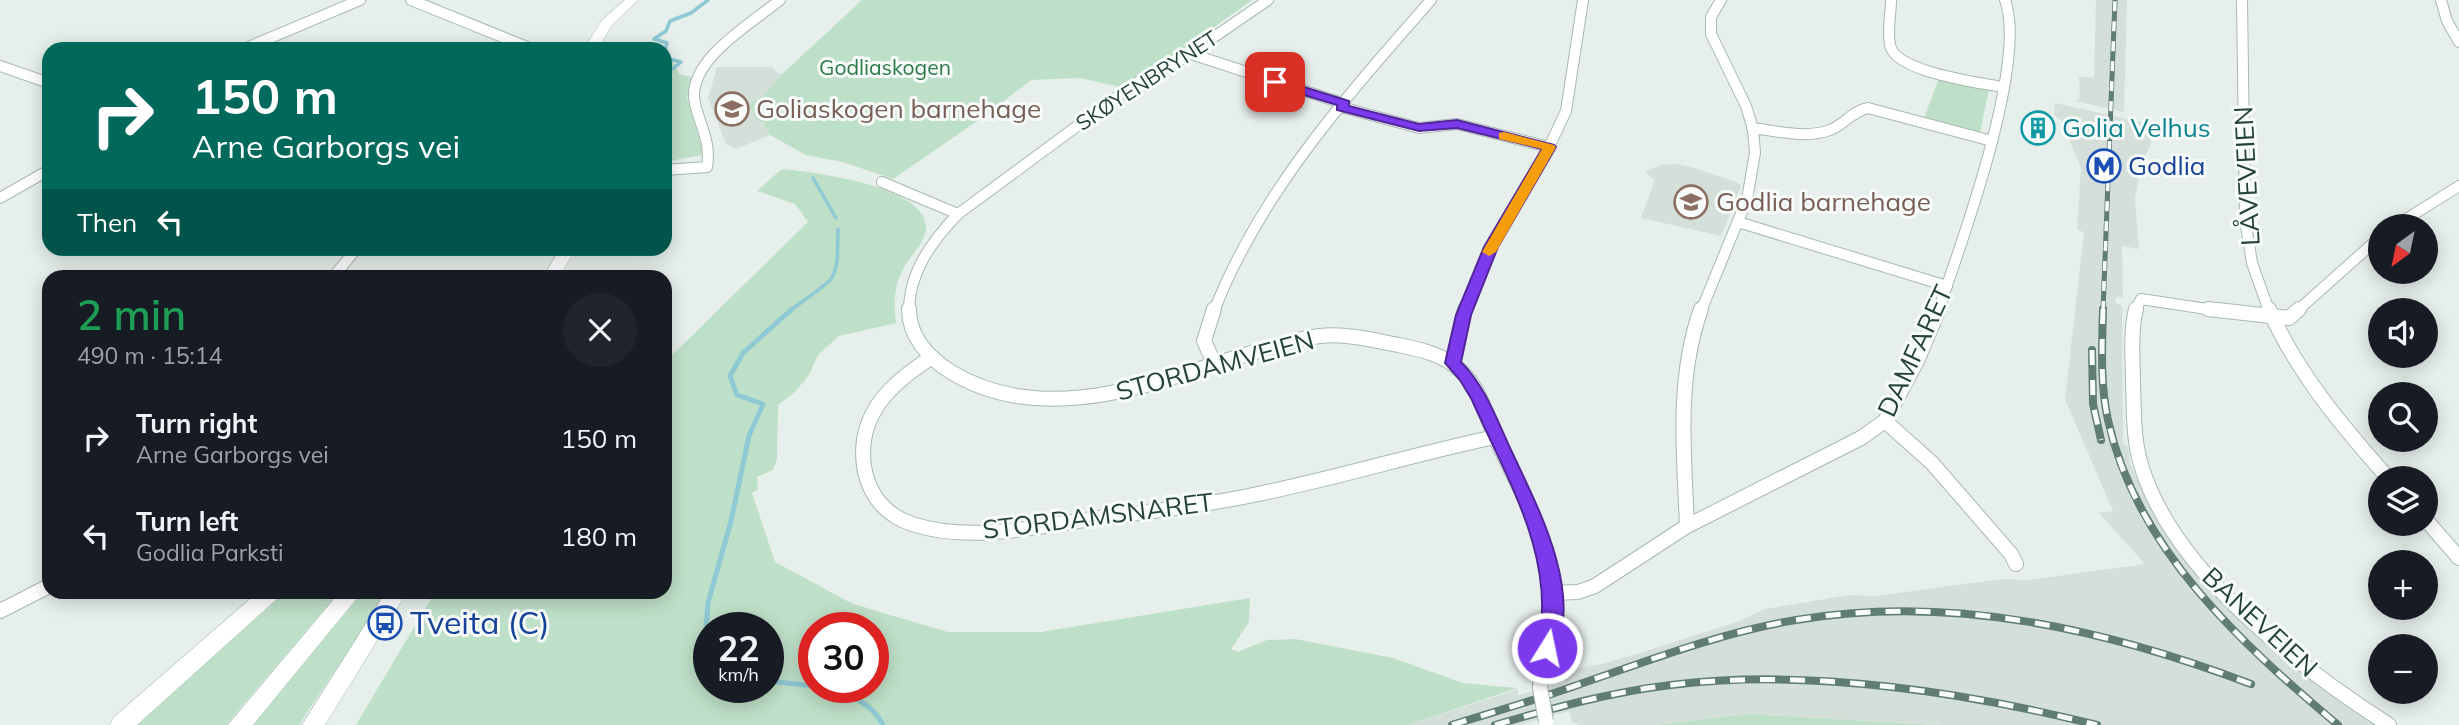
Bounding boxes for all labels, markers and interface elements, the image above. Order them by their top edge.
street label: SKØYENBRYNET [1070,24,1223,136]
pin [1245,52,1305,112]
park label: Godliaskogen [819,54,951,80]
icon: arrive [1256,63,1294,101]
text: 150 m [192,65,338,126]
icon: right [77,70,168,161]
school or university icon: Goliaskogen barnehage [713,90,751,128]
place label: Goliaskogen barnehage [756,92,1041,125]
street label: LÅVEVEIEN [2226,106,2267,247]
building icon: Golia Velhus [2019,109,2057,147]
place label: Golia Velhus [2062,111,2211,144]
text: Arne Garborgs vei [192,126,460,166]
metro station icon: Godlia [2085,147,2123,185]
place label: Godlia [2128,149,2205,182]
school or university icon: Godlia barnehage [1672,183,1710,221]
place label: Godlia barnehage [1716,185,1931,218]
icon: left [151,203,189,241]
text: Then [77,206,137,239]
north arrow [2368,214,2438,284]
map controls [2368,214,2438,704]
street label: DAMFARET [1870,279,1960,422]
text: 2 min [77,288,186,341]
button: close [563,293,637,367]
button: sound [2368,298,2438,368]
street label: STORDAMVEIEN [1112,323,1318,408]
text: 490 m · 15:14 [77,341,222,370]
button: search [2368,382,2438,452]
text: Turn right [136,407,257,440]
icon: right [77,419,115,457]
text: 150 m [561,422,637,455]
text: Arne Garborgs vei [136,440,329,469]
button: layers [2368,466,2438,536]
street label: STORDAMSNARET [981,485,1216,546]
text: Turn left [136,505,238,538]
icon: left [77,517,115,555]
text: 180 m [561,520,637,553]
text: Godlia Parksti [136,538,284,567]
button: + [2368,550,2438,620]
street label: BANEVEIEN [2196,560,2325,683]
place label: Tveita (C) [410,602,550,642]
bus stop icon: Tveita (C) [366,604,404,642]
position arrow [1510,611,1584,685]
speed limit sign: 30 [798,612,889,703]
text: 22 [717,626,760,670]
button: − [2368,634,2438,704]
text: km/h [718,663,759,686]

